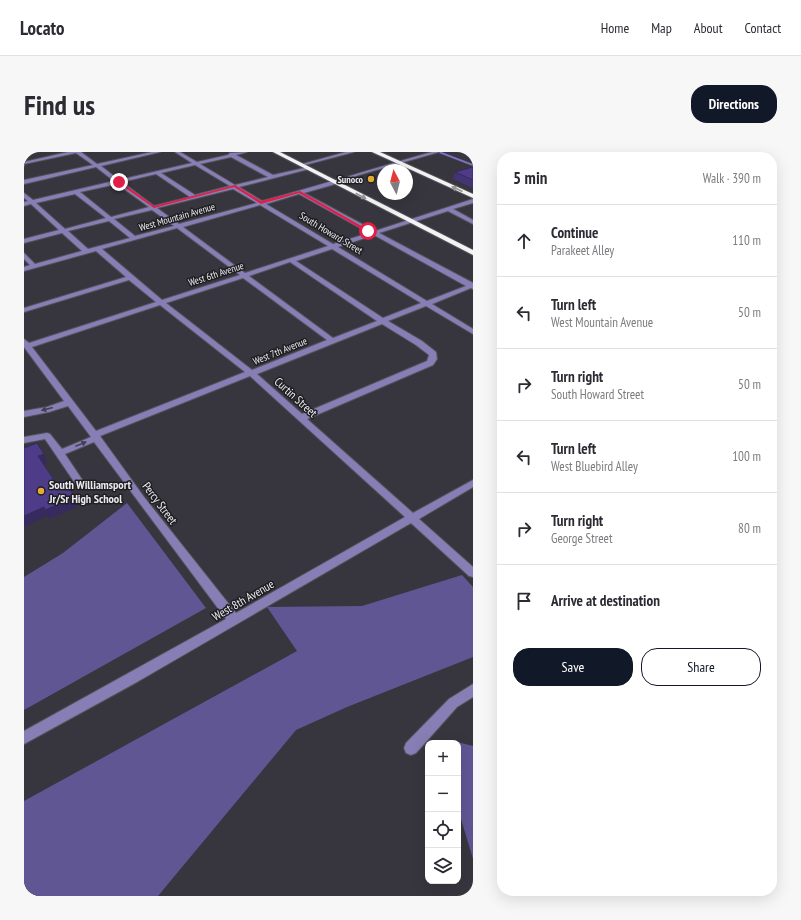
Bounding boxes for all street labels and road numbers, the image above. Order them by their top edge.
street label: West Mountain Avenue [137,200,217,234]
street label: South Howard Street [297,209,365,257]
street label: West 6th Avenue [187,259,245,289]
street label: West 7th Avenue [251,334,309,368]
street label: Curtin Street [271,374,321,421]
street label: Percy Street [139,479,181,528]
street label: West 8th Avenue [209,576,277,624]

